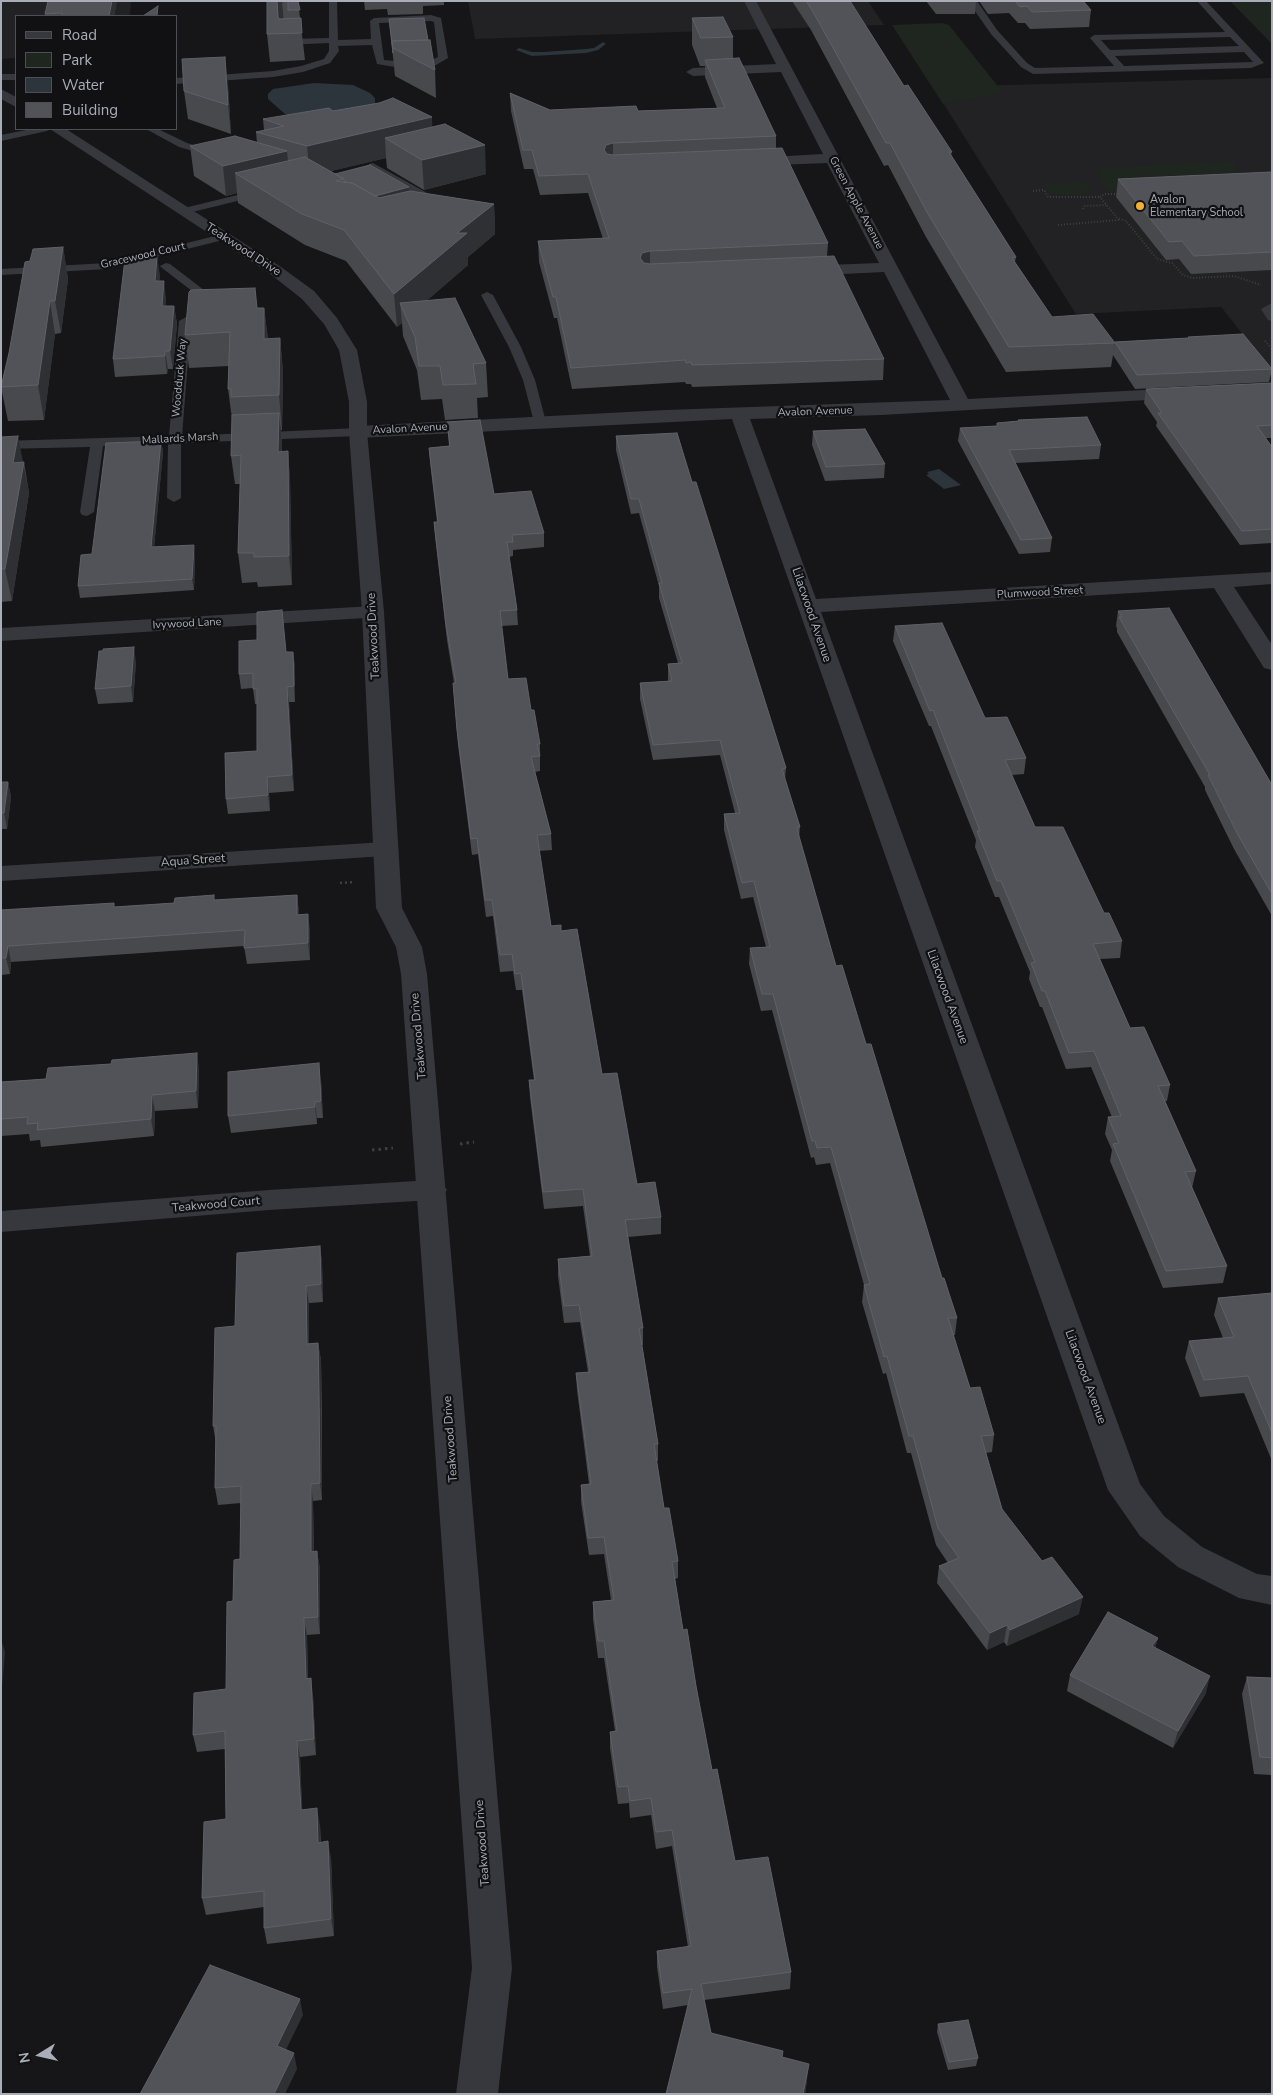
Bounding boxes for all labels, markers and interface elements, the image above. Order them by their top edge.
legend [15,15,178,130]
text: Road [62,25,97,45]
text: Park [62,50,92,70]
text: Water [62,75,104,95]
text: Building [62,100,118,120]
street label: Green Apple Avenue [826,155,886,251]
place label: Avalon Elementary School [1150,193,1243,219]
marker: Avalon Elementary School [1134,200,1146,212]
street label: Teakwood Drive [203,220,283,280]
street label: Gracewood Court [99,240,187,272]
street label: Woodduck Way [170,338,190,418]
street label: Avalon Avenue [777,404,853,420]
street label: Avalon Avenue [372,420,448,438]
street label: Mallards Marsh [141,430,219,448]
street label: Lilacwood Avenue [788,566,834,664]
street label: Plumwood Street [997,584,1083,602]
street label: Teakwood Drive [365,592,383,680]
street label: Ivywood Lane [152,616,222,632]
street label: Aqua Street [160,852,226,870]
street label: Lilacwood Avenue [923,948,971,1046]
street label: Teakwood Drive [408,992,430,1080]
street label: Teakwood Court [171,1194,261,1216]
street label: Lilacwood Avenue [1061,1328,1109,1426]
street label: Teakwood Drive [441,1395,461,1483]
street label: Teakwood Drive [473,1799,493,1887]
north arrow [15,2030,65,2080]
text: N [14,2051,35,2065]

